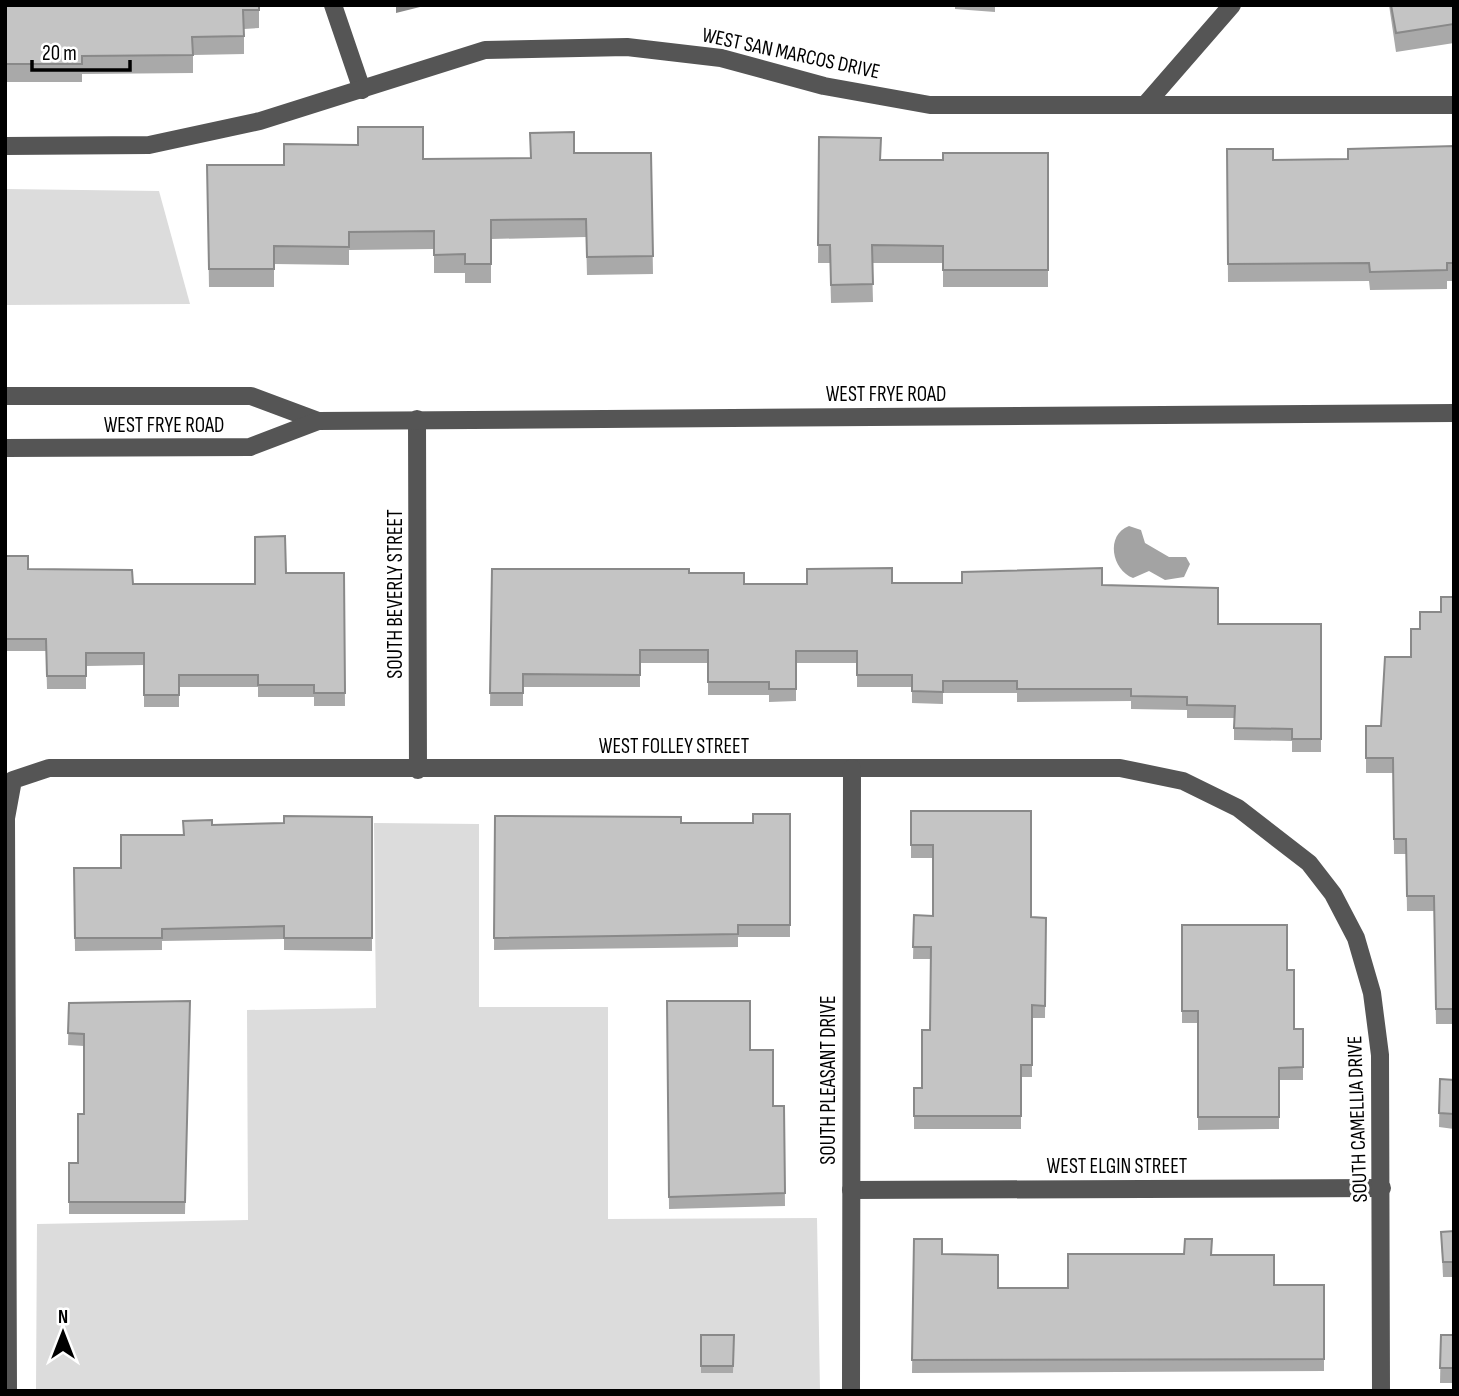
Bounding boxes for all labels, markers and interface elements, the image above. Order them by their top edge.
street label: WEST SAN MARCOS DRIVE [700,22,882,85]
scale bar [32,28,130,72]
text: 20 m [42,41,77,66]
street label: WEST FRYE ROAD [826,382,946,407]
street label: WEST FRYE ROAD [104,413,224,438]
street label: SOUTH BEVERLY STREET [383,509,408,679]
street label: WEST FOLLEY STREET [599,734,750,759]
street label: SOUTH PLEASANT DRIVE [816,995,841,1165]
street label: SOUTH CAMELLIA DRIVE [1342,1035,1373,1203]
street label: WEST ELGIN STREET [1047,1154,1188,1179]
north arrow [28,1298,98,1368]
text: N [58,1306,68,1329]

